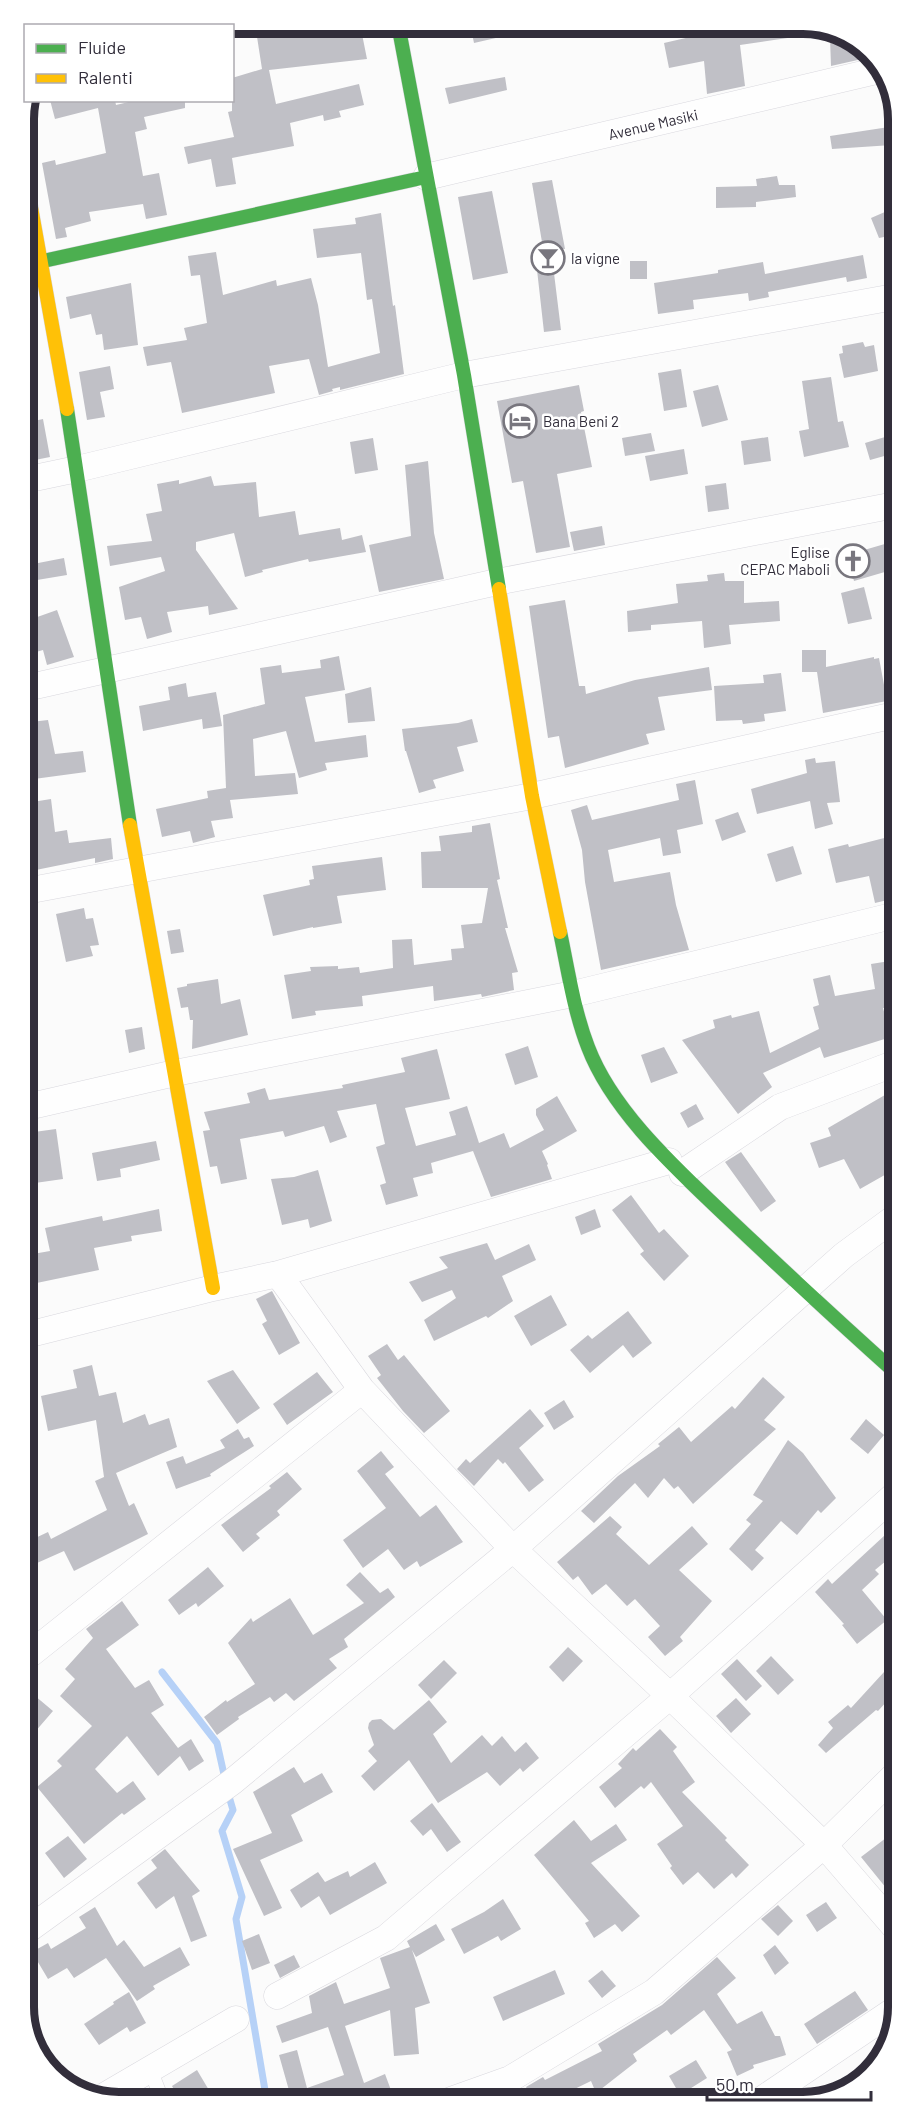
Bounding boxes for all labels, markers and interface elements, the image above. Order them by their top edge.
legend [24,24,234,102]
text: Fluide [78,36,126,58]
text: Ralenti [78,66,133,88]
street label: Avenue Masiki [606,105,700,143]
bar icon: la vigne [530,240,566,276]
place label: la vigne [571,249,620,267]
hotel icon: Bana Beni 2 [502,403,538,439]
place label: Bana Beni 2 [543,412,619,430]
place label: Eglise CEPAC Maboli [740,543,830,578]
church icon: Eglise CEPAC Maboli [835,543,871,579]
scale bar [707,2064,870,2102]
text: 50 m [716,2073,754,2095]

